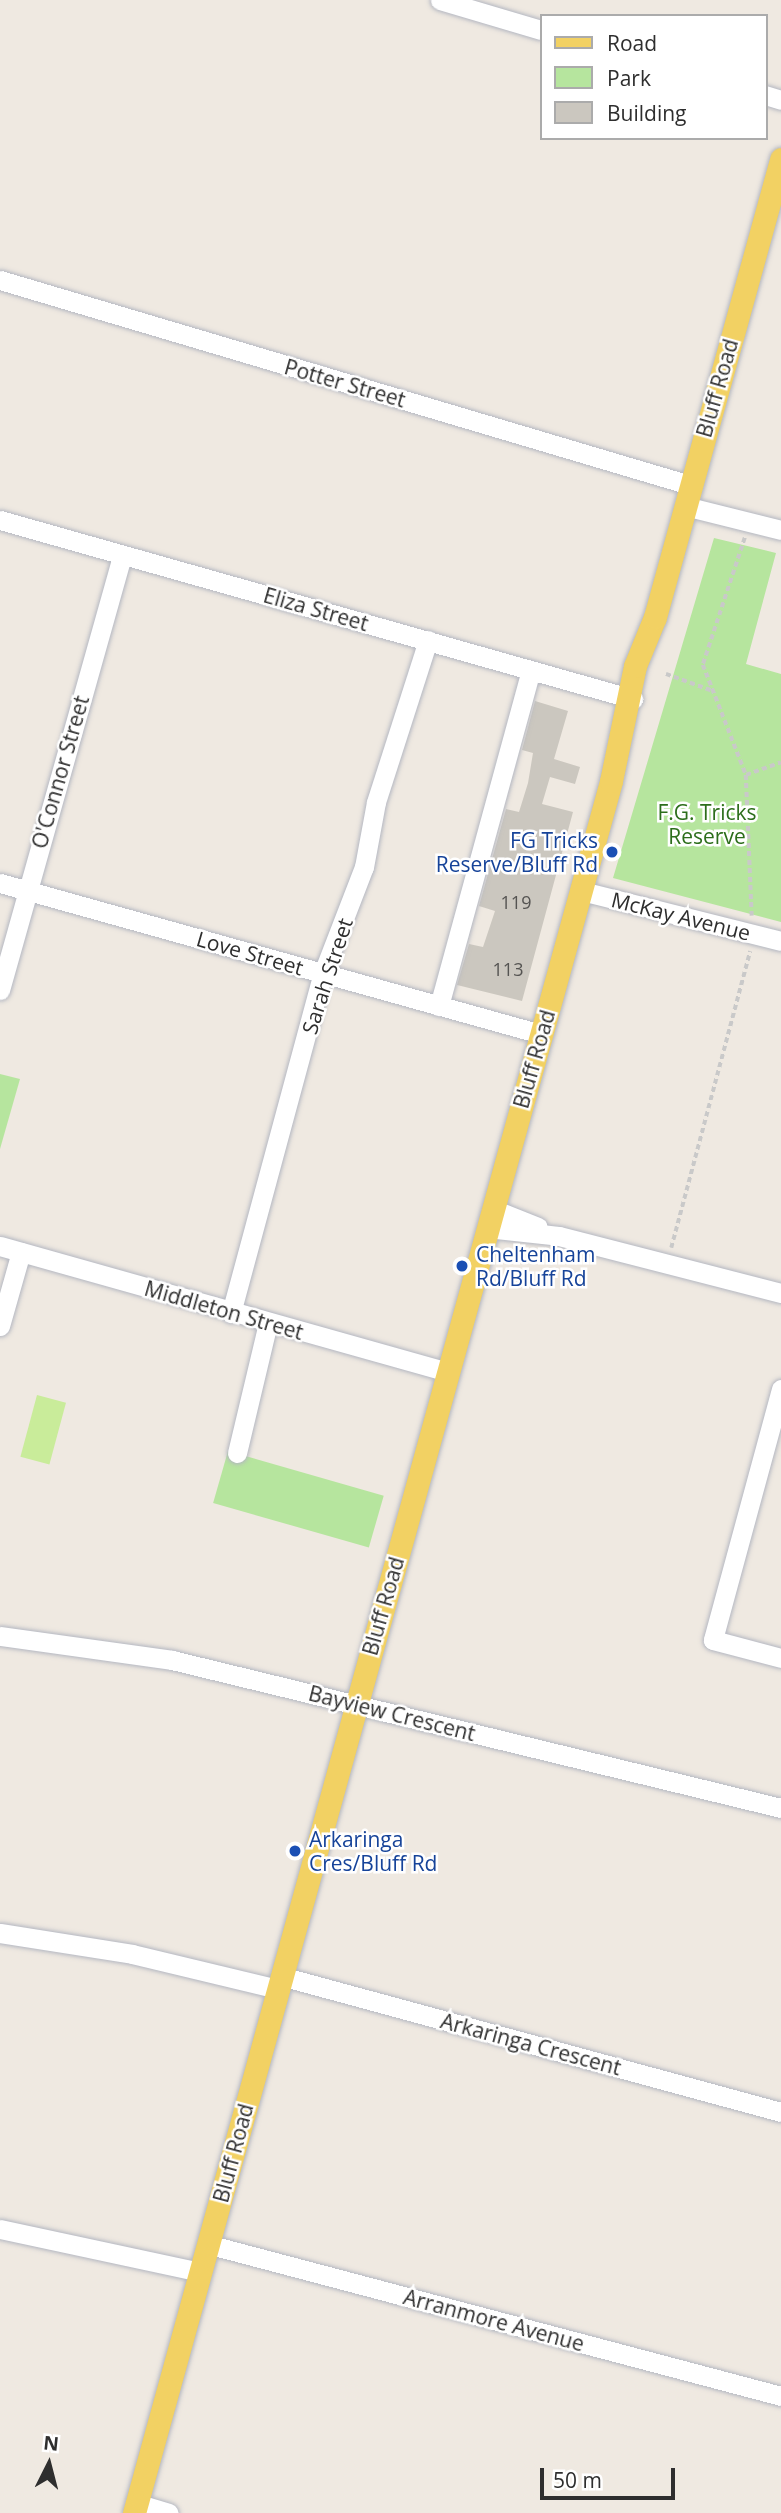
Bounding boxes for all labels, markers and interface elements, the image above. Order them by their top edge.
legend [540,14,767,140]
text: Road [607,29,657,57]
text: Park [607,64,651,92]
text: Building [607,99,686,127]
street label: Bluff Road [691,336,743,440]
street label: Potter Street [282,354,408,412]
street label: Eliza Street [261,582,371,636]
street label: O'Connor Street [26,693,94,851]
park label: F.G. Tricks Reserve [657,799,757,849]
place label: FG Tricks Reserve/Bluff Rd [436,827,598,877]
marker: FG Tricks Reserve/Bluff Rd [604,844,620,860]
street label: McKay Avenue [609,887,753,945]
house number: 119 [501,891,531,913]
street label: Sarah Street [296,915,358,1037]
street label: Love Street [194,926,306,980]
house number: 113 [493,958,523,980]
street label: Bluff Road [508,1007,560,1111]
place label: Cheltenham Rd/Bluff Rd [476,1241,595,1291]
marker: Cheltenham Rd/Bluff Rd [454,1258,470,1274]
street label: Middleton Street [142,1275,306,1345]
street label: Bluff Road [357,1554,409,1658]
street label: Bayview Crescent [306,1680,478,1746]
place label: Arkaringa Cres/Bluff Rd [309,1826,437,1876]
marker: Arkaringa Cres/Bluff Rd [287,1843,303,1859]
street label: Arkaringa Crescent [438,2008,624,2080]
street label: Bluff Road [208,2101,258,2205]
street label: Arranmore Avenue [401,2284,587,2356]
north arrow [14,2429,84,2499]
text: N [42,2429,60,2457]
scale bar [543,2454,678,2498]
text: 50 m [553,2466,602,2494]

